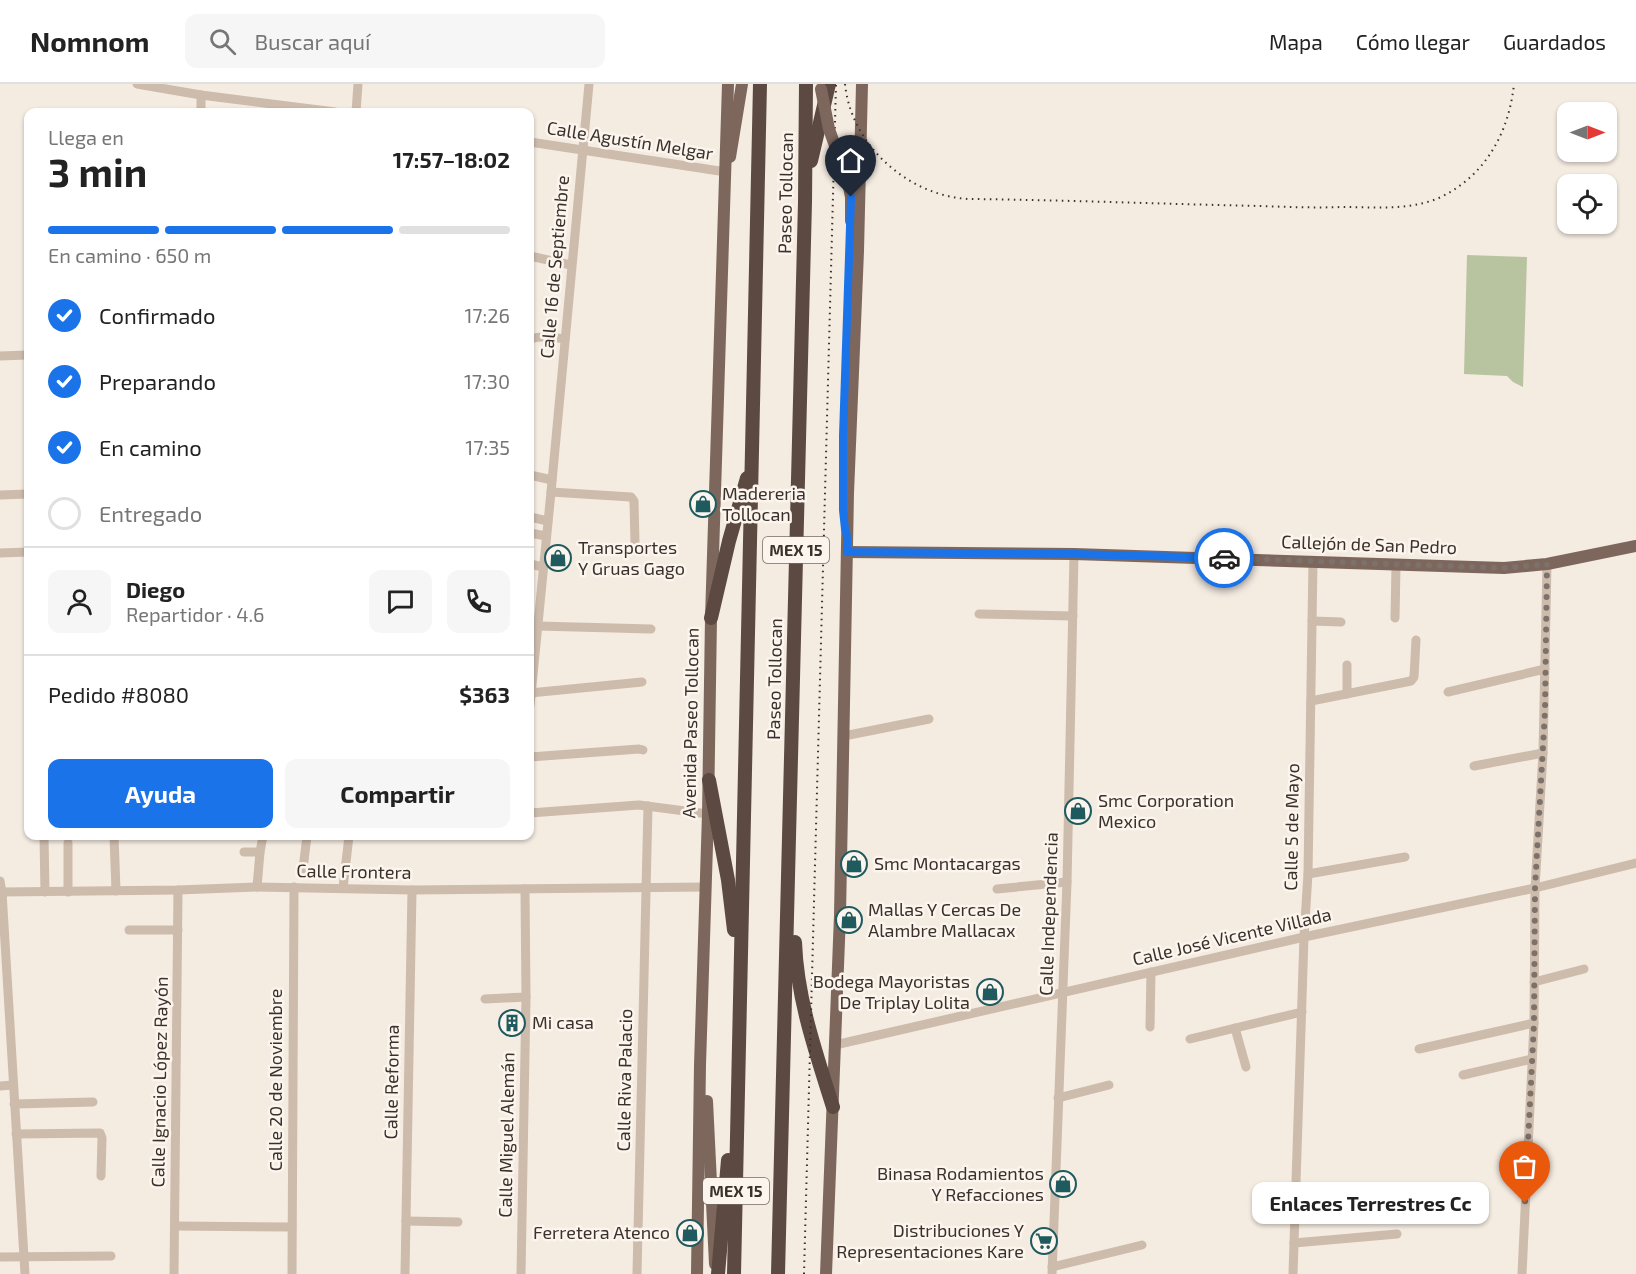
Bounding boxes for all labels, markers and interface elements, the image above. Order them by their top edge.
search box [185,14,605,68]
text: Nomnom [30,24,149,58]
icon: search [206,25,239,58]
text: Buscar aquí [254,28,371,54]
text: Mapa [1269,29,1323,54]
text: Cómo llegar [1356,29,1470,54]
text: Guardados [1503,29,1606,54]
north arrow [1557,102,1617,162]
map controls [1557,102,1617,234]
street label: Calle Agustín Melgar [545,116,715,164]
text: Llega en [48,125,124,149]
street label: Paseo Tollocan [773,132,797,254]
pin [825,135,876,197]
icon: home [834,144,867,177]
text: 17:57–18:02 [393,146,510,172]
text: 3 min [48,148,147,195]
street label: Calle 16 de Septiembre [535,174,573,359]
button: locate [1557,174,1617,234]
text: En camino · 650 m [48,243,211,267]
icon: check [48,299,81,332]
text: Confirmado [99,302,215,328]
text: 17:26 [464,303,510,327]
icon: check [48,365,81,398]
text: Preparando [99,368,216,394]
text: 17:30 [464,369,510,393]
icon: check [48,431,81,464]
text: En camino [99,434,202,460]
text: 17:35 [465,435,510,459]
place label: Madereria Tollocan [722,482,806,525]
shop icon: Madereria Tollocan [688,489,718,519]
text: Entregado [99,500,202,526]
courier [1194,528,1254,588]
street label: Callejón de San Pedro [1281,530,1457,558]
place label: Transportes Y Gruas Gago [578,536,685,579]
road number: MEX 15 [763,537,829,563]
icon: car [1208,542,1241,575]
shop icon: Transportes Y Gruas Gago [543,543,573,573]
button: person [48,570,111,633]
button: chat [369,570,432,633]
button: phone [447,570,510,633]
text: Diego [126,576,185,602]
text: Repartidor · 4.6 [126,602,265,626]
street label: Paseo Tollocan [762,618,786,740]
street label: Avenida Paseo Tollocan [677,627,703,819]
text: Pedido #8080 [48,681,189,707]
text: $363 [459,681,510,707]
button: Ayuda [48,759,273,828]
button: Compartir [285,759,510,828]
street label: Calle 5 de Mayo [1279,763,1303,891]
place label: Smc Corporation Mexico [1098,789,1234,832]
shop icon: Smc Corporation Mexico [1063,796,1093,826]
street label: Calle Independencia [1034,832,1062,996]
shop icon: Smc Montacargas [839,849,869,879]
place label: Smc Montacargas [874,852,1021,874]
street label: Calle Frontera [296,859,412,883]
place label: Mallas Y Cercas De Alambre Mallacax [868,898,1021,941]
street label: Calle José Vicente Villada [1130,902,1333,970]
shop icon: Mallas Y Cercas De Alambre Mallacax [834,905,864,935]
place label: Bodega Mayoristas De Triplay Lolita [813,970,970,1013]
street label: Calle Ignacio López Rayón [146,976,172,1188]
shop icon: Bodega Mayoristas De Triplay Lolita [975,977,1005,1007]
street label: Calle 20 de Noviembre [264,989,286,1171]
building icon: Mi casa [497,1008,527,1038]
street label: Calle Riva Palacio [612,1008,636,1151]
place label: Mi casa [532,1011,594,1033]
street label: Calle Reforma [379,1024,403,1140]
street label: Calle Miguel Alemán [494,1052,518,1218]
pin [1499,1141,1550,1203]
icon: bag [1508,1150,1541,1183]
place label: Binasa Rodamientos Y Refacciones [877,1162,1044,1205]
shop icon: Binasa Rodamientos Y Refacciones [1048,1169,1078,1199]
road number: MEX 15 [703,1178,769,1204]
callout: Enlaces Terrestres Cc [1252,1182,1489,1224]
text: Enlaces Terrestres Cc [1269,1191,1472,1215]
shop icon: Ferretera Atenco [675,1218,705,1248]
place label: Distribuciones Y Representaciones Kare [836,1219,1025,1262]
place label: Ferretera Atenco [533,1221,670,1243]
supermarket icon: Distribuciones Y Representaciones Kare [1029,1226,1059,1256]

